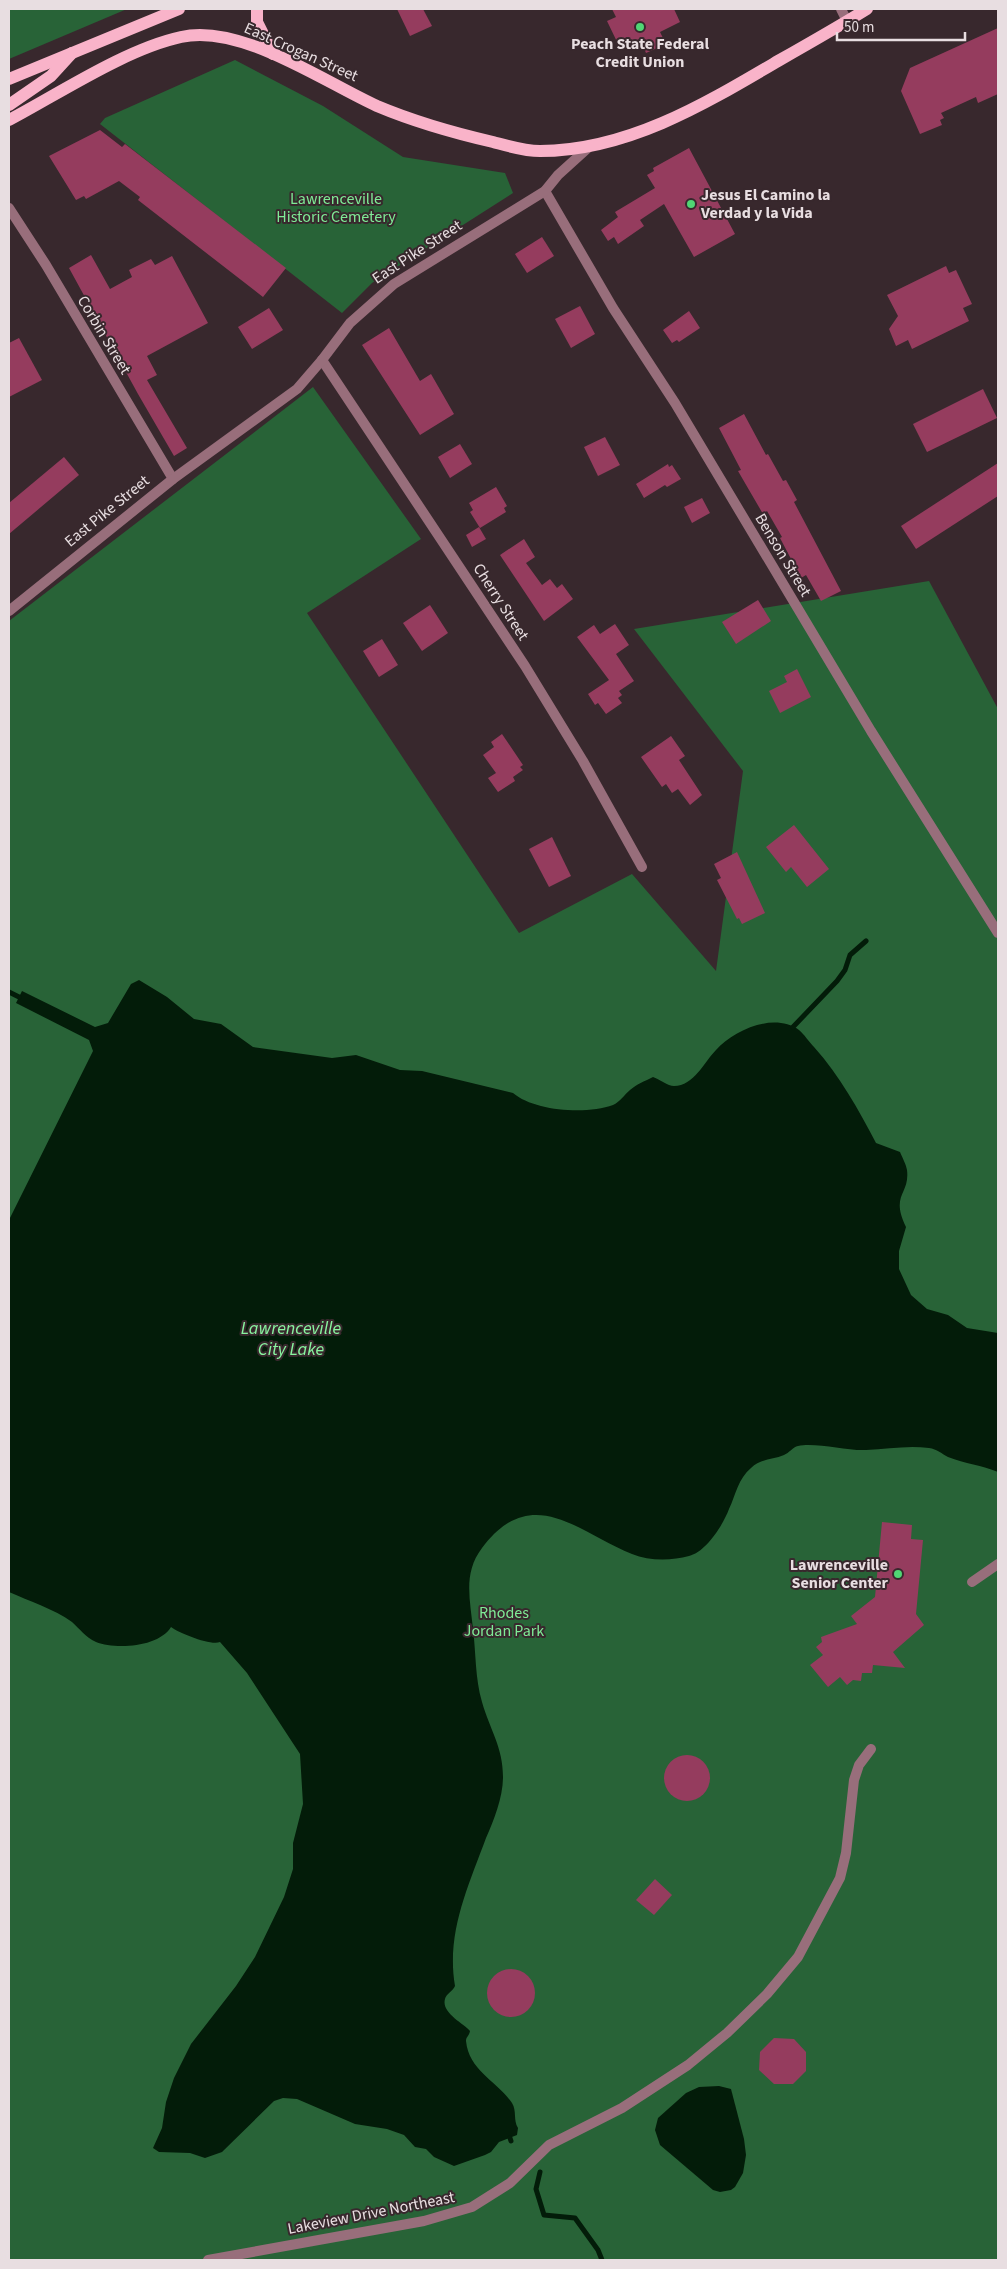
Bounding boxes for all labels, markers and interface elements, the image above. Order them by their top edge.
scale bar [837,10,964,42]
street label: East Crogan Street [241,17,362,87]
text: 50 m [844,17,874,38]
marker: Peach State Federal Credit Union [634,21,646,33]
place label: Peach State Federal Credit Union [571,33,709,73]
place label: Jesus El Camino la Verdad y la Vida [700,184,831,224]
park label: Lawrenceville Historic Cemetery [276,188,396,228]
marker: Jesus El Camino la Verdad y la Vida [685,198,697,210]
street label: East Pike Street [368,214,467,289]
street label: Corbin Street [72,292,136,379]
street label: East Pike Street [60,470,155,552]
street label: Benson Street [749,509,817,601]
street label: Cherry Street [468,559,535,645]
water label: Lawrenceville City Lake [241,1316,342,1362]
place label: Lawrenceville Senior Center [790,1554,889,1594]
marker: Lawrenceville Senior Center [892,1568,904,1580]
park label: Rhodes Jordan Park [464,1602,544,1642]
street label: Lakeview Drive Northeast [286,2186,457,2240]

